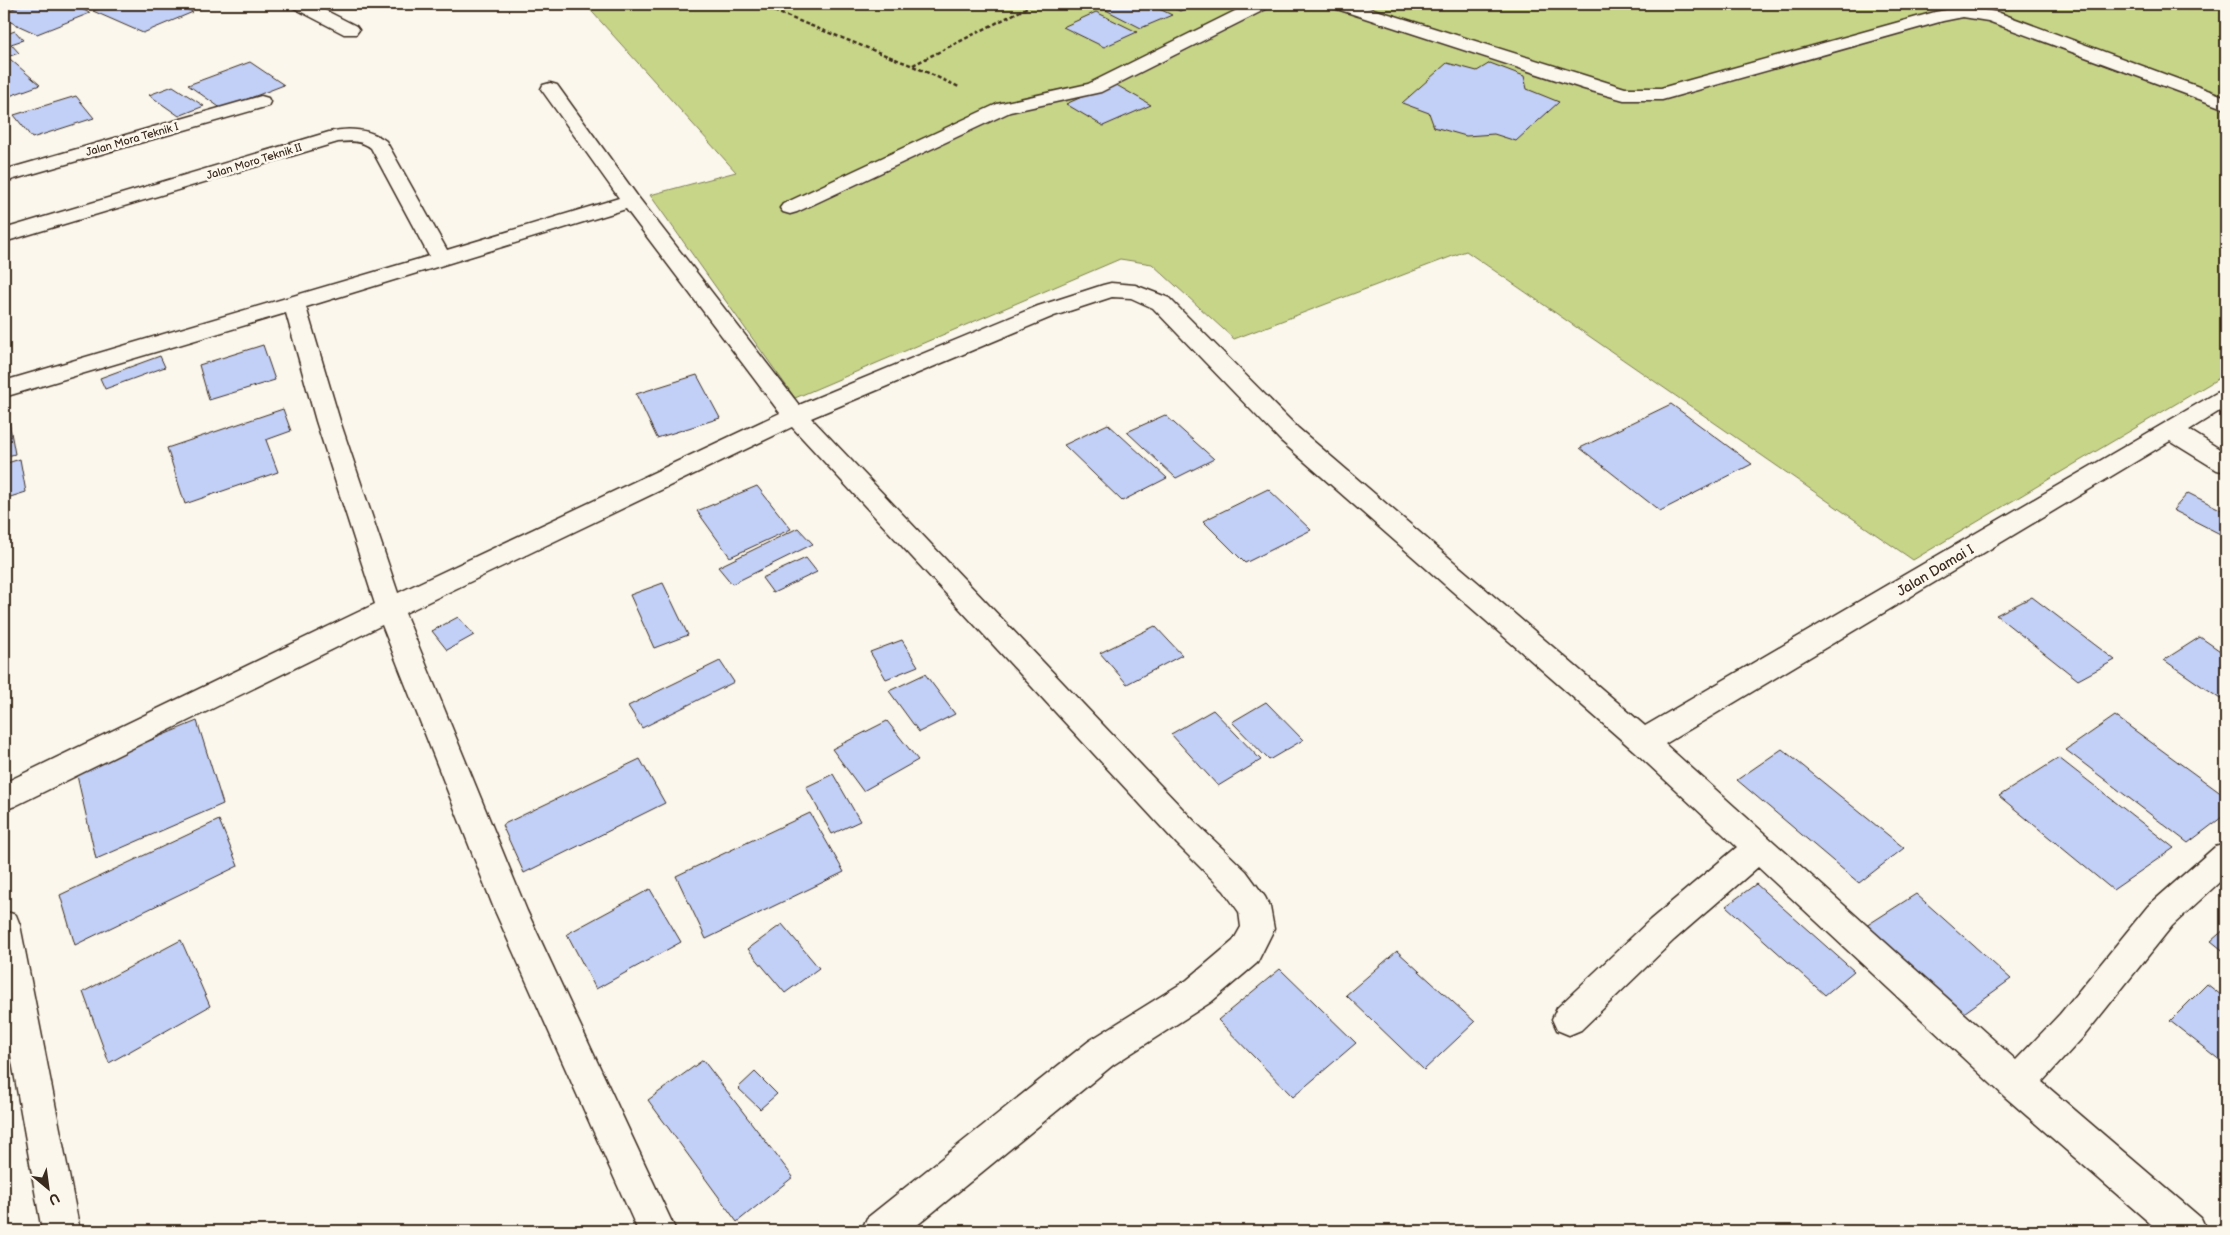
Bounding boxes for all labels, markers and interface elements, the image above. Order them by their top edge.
street label: Jalan Mora Teknik I [84,120,181,159]
street label: Jalan Moro Teknik II [205,141,304,182]
street label: Jalan Damai I [1894,541,1977,600]
north arrow [22,1162,72,1212]
text: U [46,1189,63,1209]

